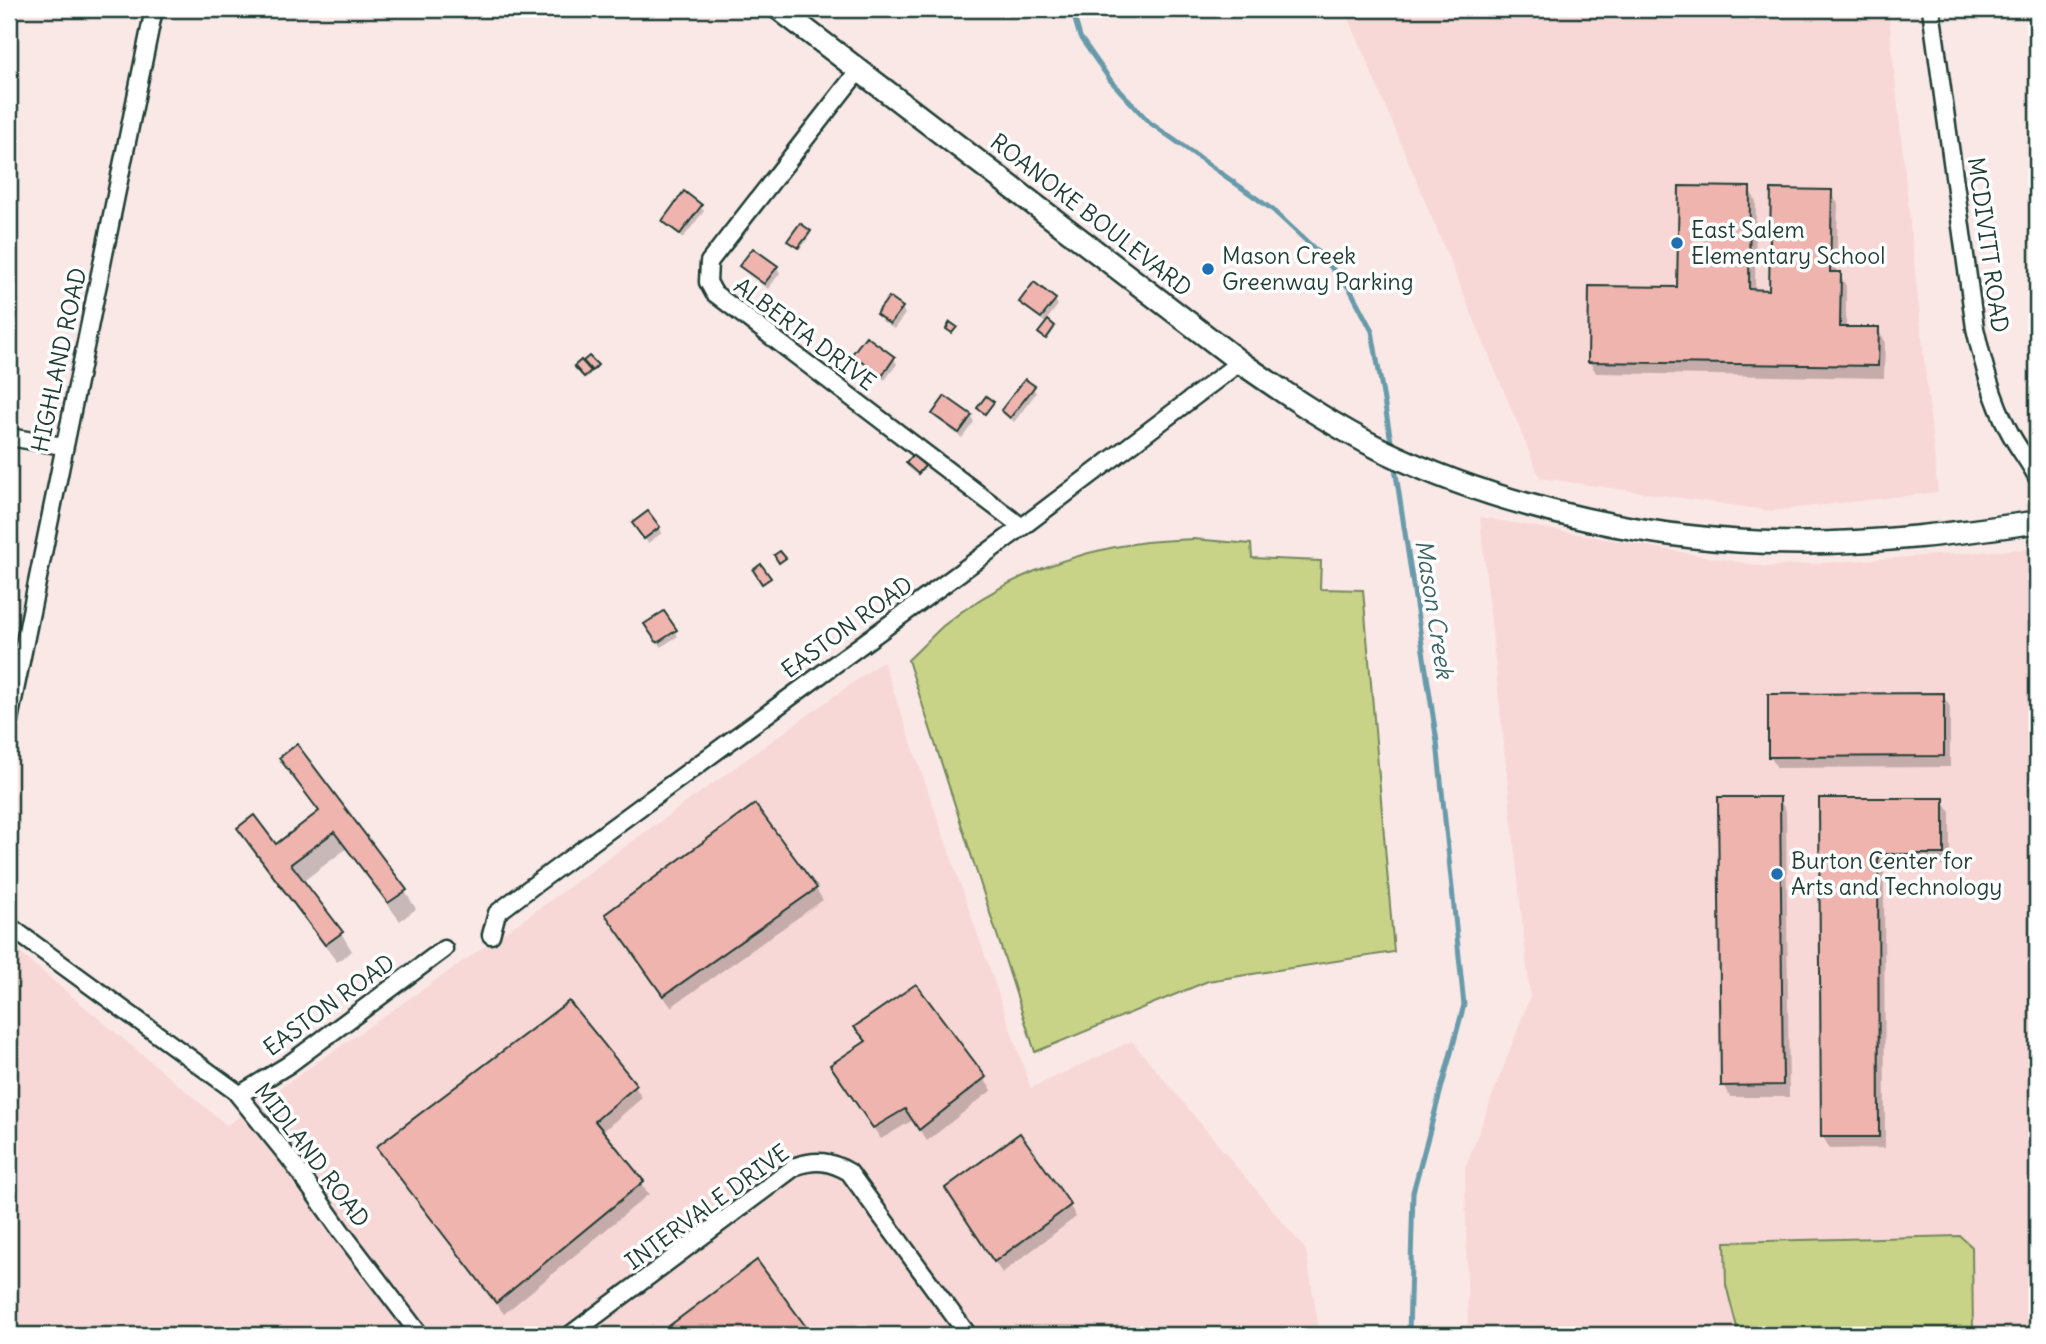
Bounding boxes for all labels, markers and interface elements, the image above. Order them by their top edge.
street label: ROANOKE BOULEVARD [985,127,1198,302]
street label: MCDIVITT ROAD [1962,155,2015,335]
place label: East Salem Elementary School [1691,215,1885,270]
marker: East Salem Elementary School [1669,235,1685,251]
place label: Mason Creek Greenway Parking [1222,241,1414,296]
marker: Mason Creek Greenway Parking [1200,261,1216,277]
street label: HIGHLAND ROAD [25,265,92,455]
street label: ALBERTA DRIVE [729,271,882,396]
water label: Mason Creek [1409,537,1461,682]
street label: EASTON ROAD [775,569,918,684]
place label: Burton Center for Arts and Technology [1791,846,2002,901]
marker: Burton Center for Arts and Technology [1769,866,1785,882]
street label: EASTON ROAD [257,947,400,1062]
street label: MIDLAND ROAD [249,1077,376,1233]
street label: INTERVALE DRIVE [619,1138,794,1276]

